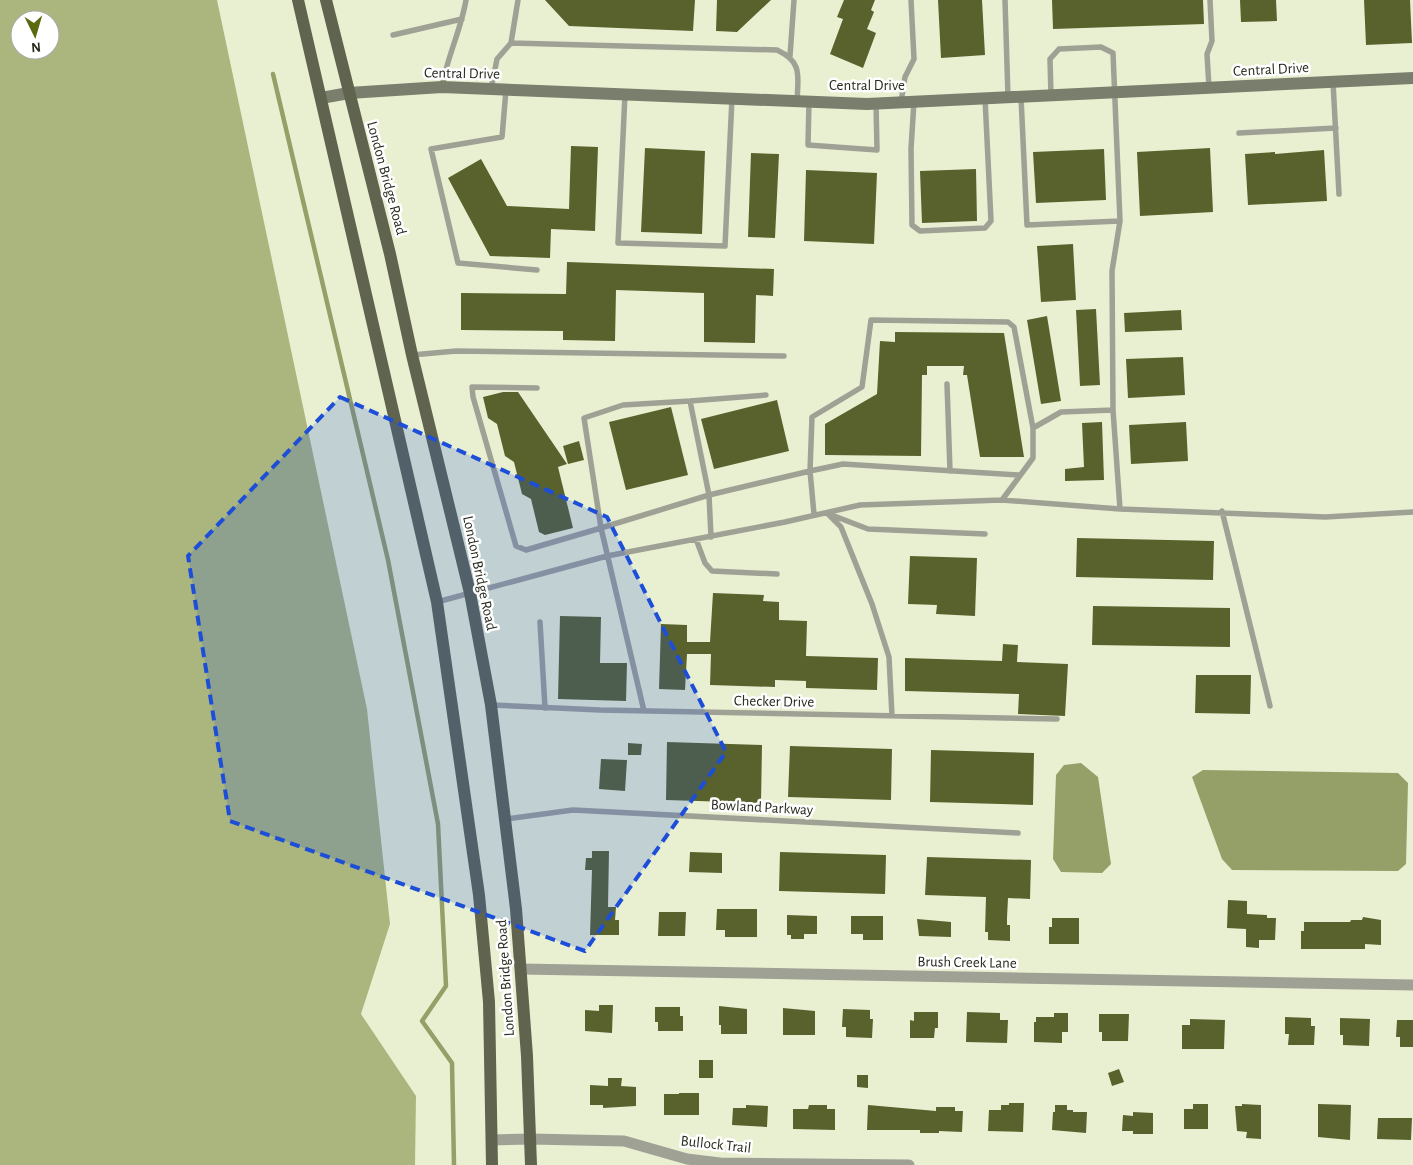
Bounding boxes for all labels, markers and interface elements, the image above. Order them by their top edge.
north arrow [10,10,60,60]
text: N [31,40,42,54]
street label: Central Drive [1233,60,1309,79]
street label: Central Drive [424,65,500,82]
street label: Central Drive [829,78,905,93]
street label: London Bridge Road [364,120,409,237]
street label: London Bridge Road [460,514,499,632]
street label: Checker Drive [734,693,814,710]
street label: Bowland Parkway [710,797,814,818]
street label: London Bridge Road [494,919,517,1037]
street label: Brush Creek Lane [917,954,1017,971]
street label: Bullock Trail [680,1133,752,1156]

